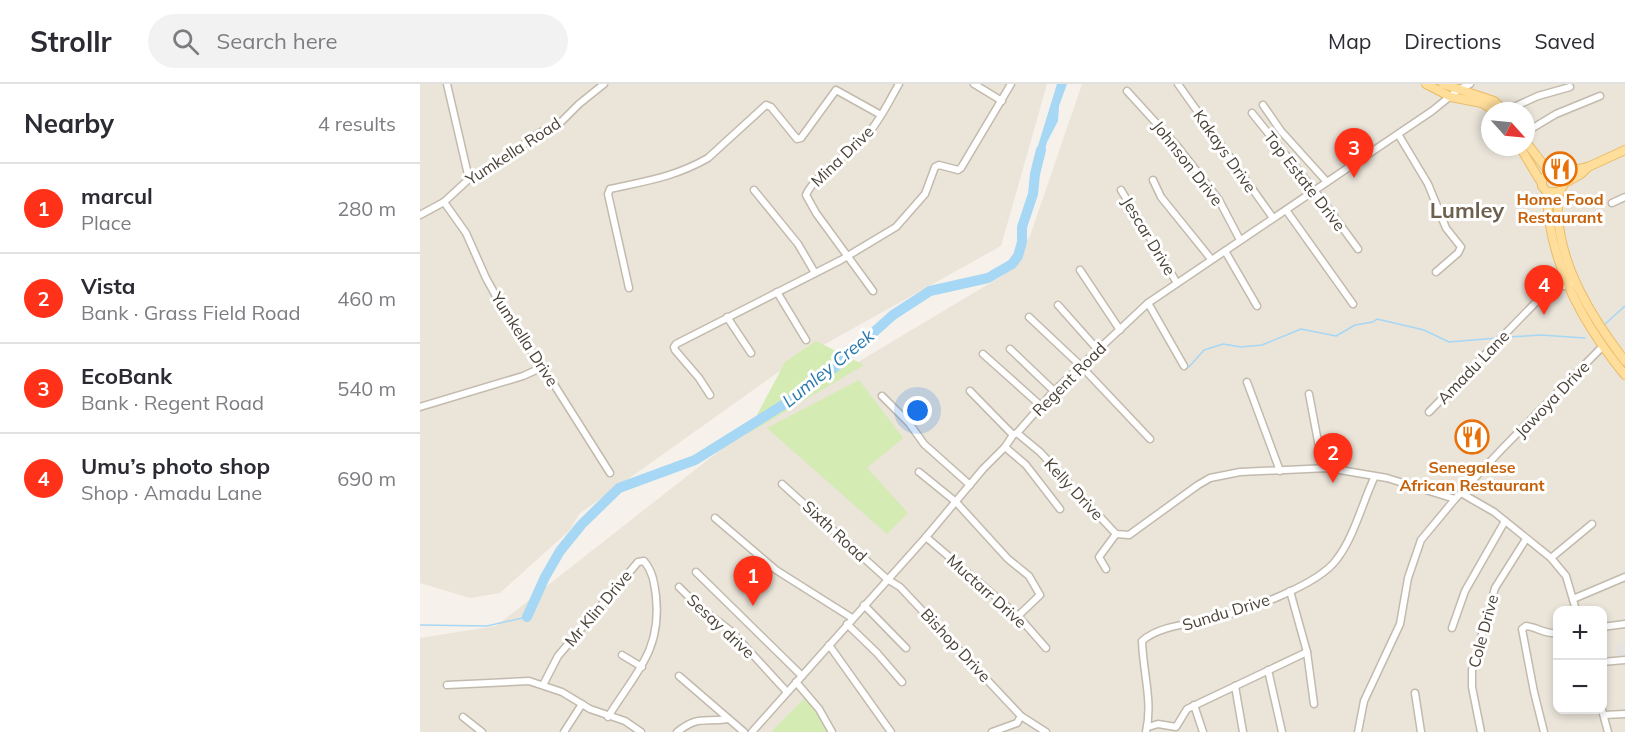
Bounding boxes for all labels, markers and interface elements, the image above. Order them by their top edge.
search box [148,14,568,68]
text: Strollr [30,24,112,59]
icon: search [169,25,202,58]
text: Search here [217,27,337,55]
text: Map [1328,28,1371,54]
text: Directions [1404,28,1501,54]
text: Saved [1534,28,1595,54]
north arrow [1481,102,1535,156]
street label: Kakays Drive [1189,106,1261,196]
text: Nearby [24,107,114,140]
text: 4 results [318,111,396,136]
street label: Yumkella Road [461,113,564,190]
street label: Johnson Drive [1149,116,1227,210]
street label: Mina Drive [807,121,877,191]
street label: Top Estate Drive [1260,127,1350,235]
pin: 3 [1334,128,1374,178]
restaurant icon: Home Food Restaurant [1542,151,1578,187]
text: marcul [81,182,153,210]
place label: Home Food Restaurant [1516,189,1604,227]
street label: Jescar Drive [1118,193,1180,279]
text: 1 [38,196,50,221]
text: 280 m [337,196,396,221]
district label: Lumley [1430,196,1504,224]
text: Place [81,210,131,235]
pin: 4 [1524,266,1564,315]
text: Vista [81,272,136,300]
text: 2 [38,286,50,311]
text: 460 m [337,286,396,311]
street label: Yumkella Drive [486,287,563,390]
text: Bank · Grass Field Road [81,300,300,325]
water label: Lumley Creek [777,323,879,412]
street label: Amadu Lane [1433,326,1513,408]
street label: Regent Road [1028,338,1110,420]
street label: Jawoya Drive [1511,357,1593,441]
text: EcoBank [81,362,172,390]
text: 3 [38,376,50,401]
text: 540 m [337,376,396,401]
text: Bank · Regent Road [81,390,264,415]
your location [903,396,932,425]
restaurant icon: Senegalese African Restaurant [1454,419,1490,455]
pin: 2 [1314,434,1352,483]
text: Umu’s photo shop [81,452,270,480]
street label: Kelly Drive [1040,454,1108,524]
place label: Senegalese African Restaurant [1399,457,1545,495]
text: 4 [38,466,50,491]
text: 690 m [337,466,396,491]
text: Shop · Amadu Lane [81,480,262,505]
street label: Sixth Road [799,496,871,566]
street label: Muctarr Drive [943,550,1031,632]
pin: 1 [734,556,772,606]
street label: Mr Klin Drive [560,566,636,650]
street label: Sundu Drive [1180,589,1272,635]
street label: Sesay drive [683,590,759,662]
street label: Cole Drive [1464,592,1502,670]
street label: Bishop Drive [917,604,995,686]
map controls [1553,606,1607,714]
button: + [1553,606,1607,660]
button: − [1553,660,1607,714]

